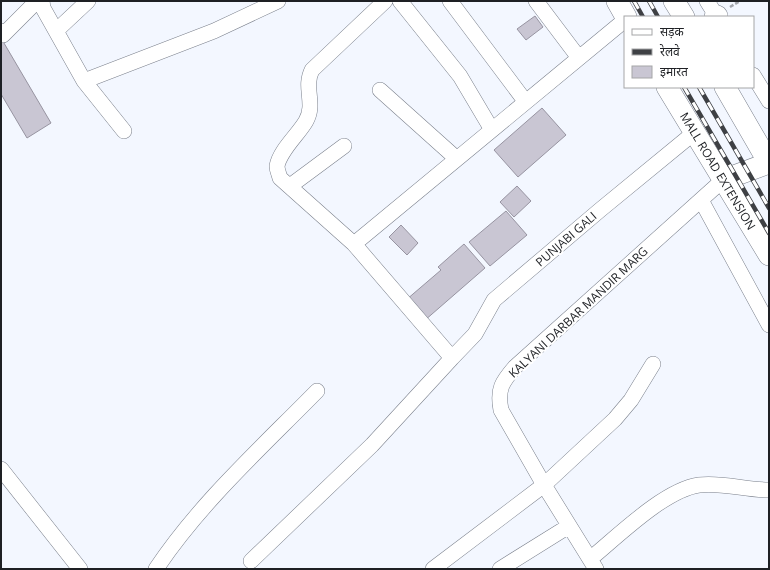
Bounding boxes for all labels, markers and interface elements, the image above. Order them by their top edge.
legend [624,16,754,88]
text: सड़क [660,23,685,40]
text: रेलवे [660,43,680,60]
text: इमारत [660,63,689,80]
street label: MALL ROAD EXTENSION [676,109,760,233]
street label: PUNJABI GALI [532,208,600,270]
street label: KALYANI DARBAR MANDIR MARG [505,243,651,381]

